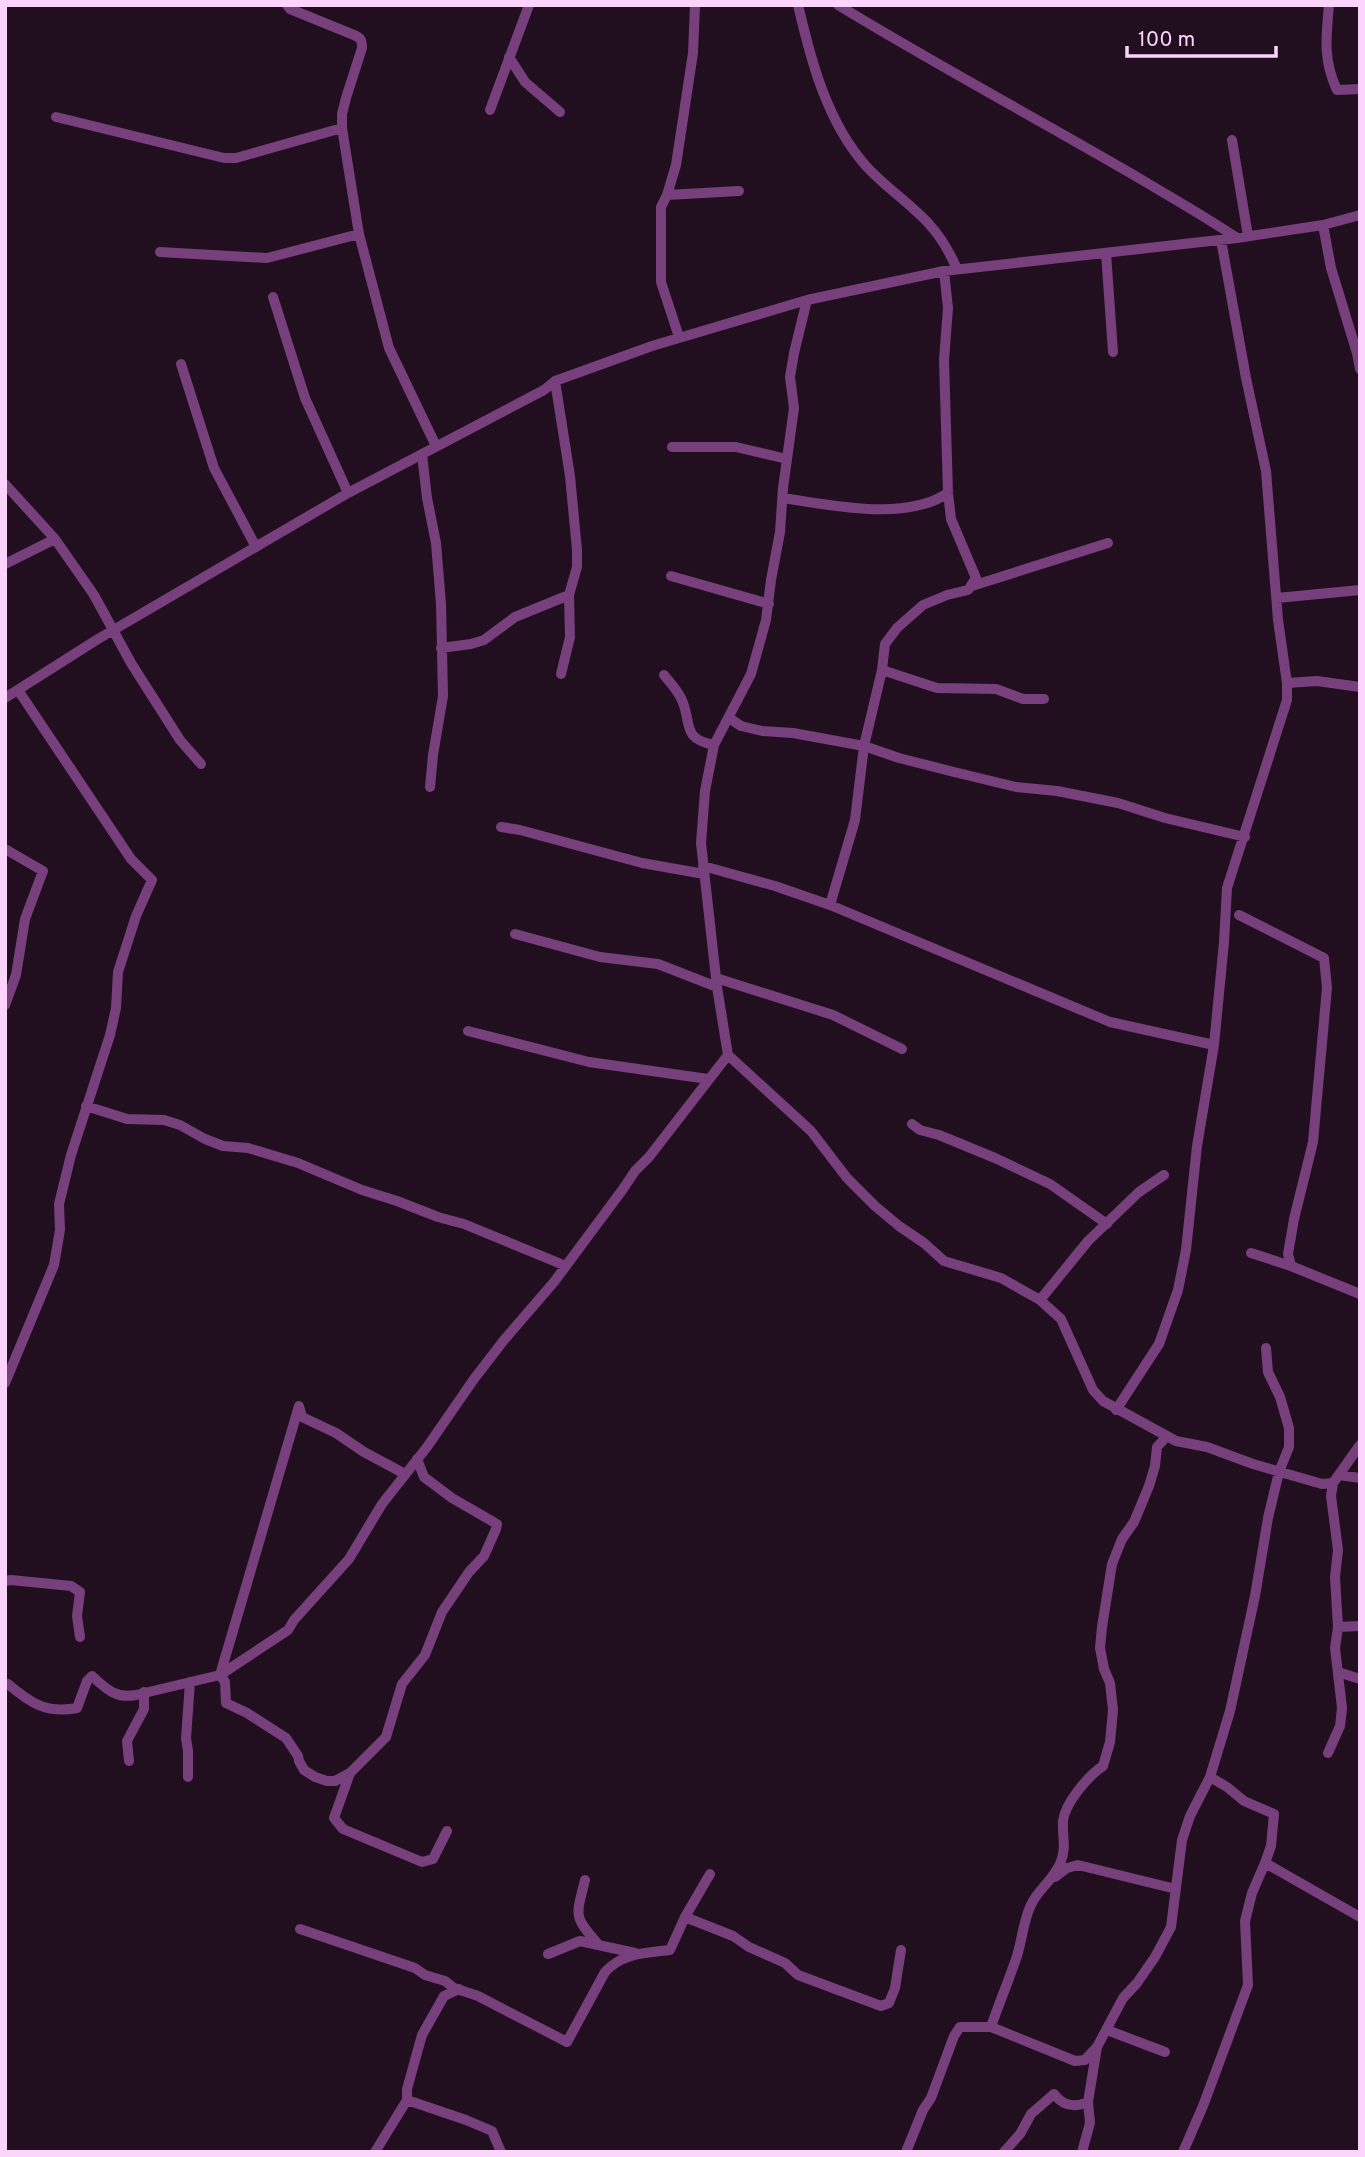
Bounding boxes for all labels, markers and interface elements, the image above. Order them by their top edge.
scale bar [1127,14,1276,58]
text: 100 m [1138,27,1195,54]

